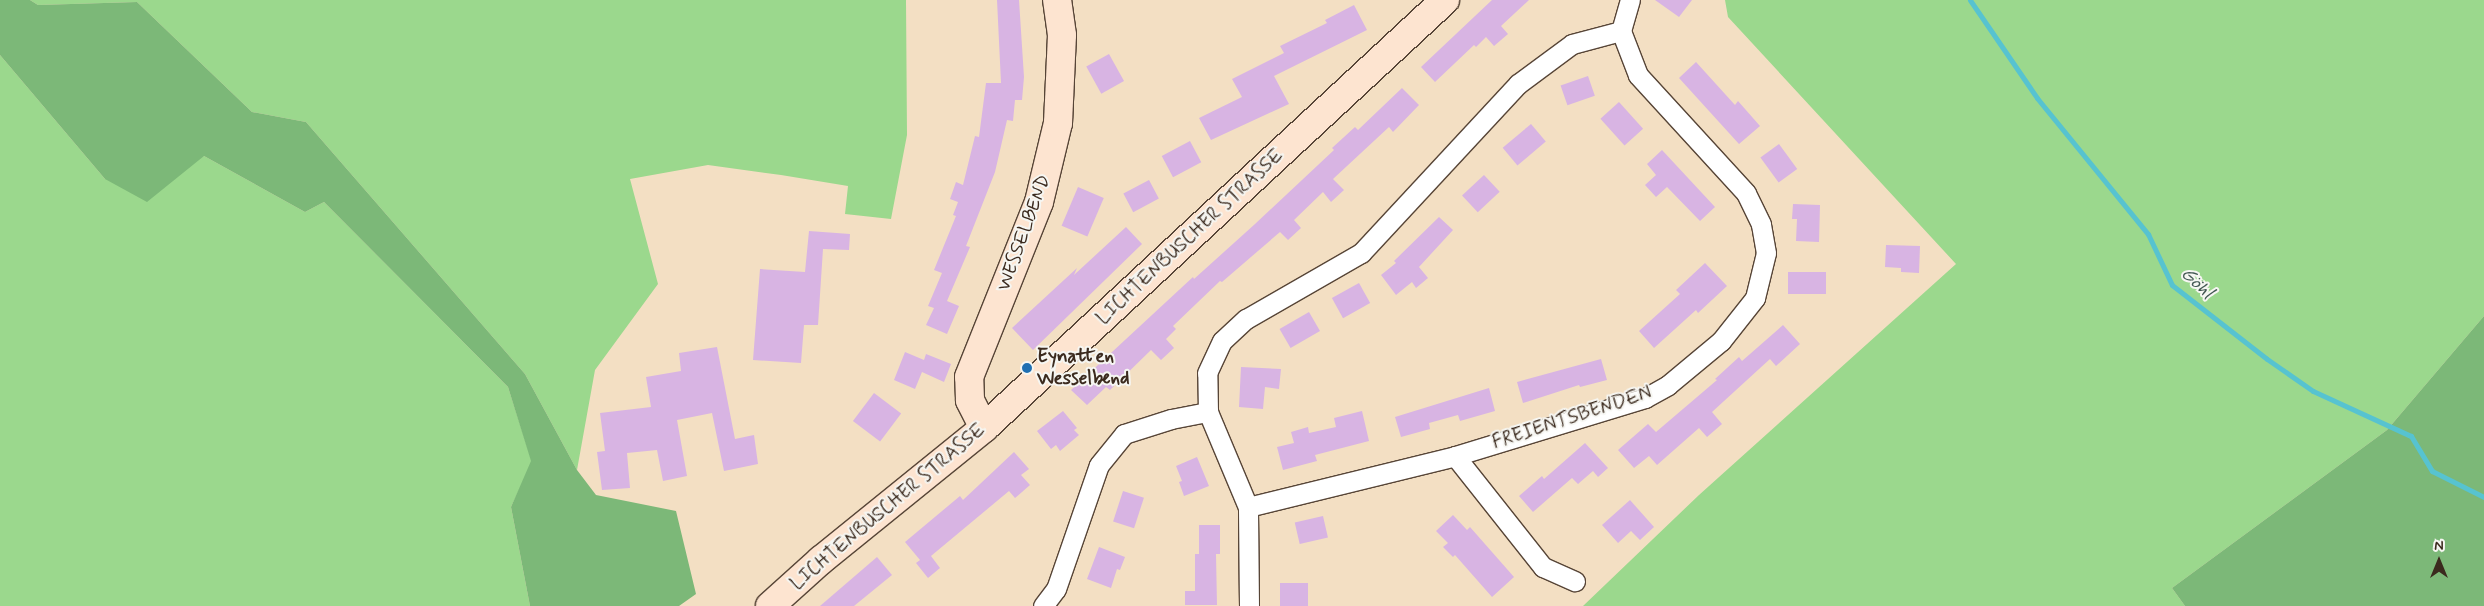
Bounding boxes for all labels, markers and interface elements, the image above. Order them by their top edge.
street label: LICHTENBUSCHER STRASSE [1091,143,1289,331]
street label: WESSELBEND [992,172,1056,294]
water label: Göhl [2175,262,2219,304]
place label: Eynatten Wesselbend [1037,346,1130,390]
marker: Eynatten Wesselbend [1021,362,1033,374]
street label: FREIENTSBENDEN [1489,381,1655,455]
street label: LICHTENBUSCHER STRASSE [785,418,991,596]
north arrow [2414,536,2464,586]
text: N [2434,537,2444,555]

